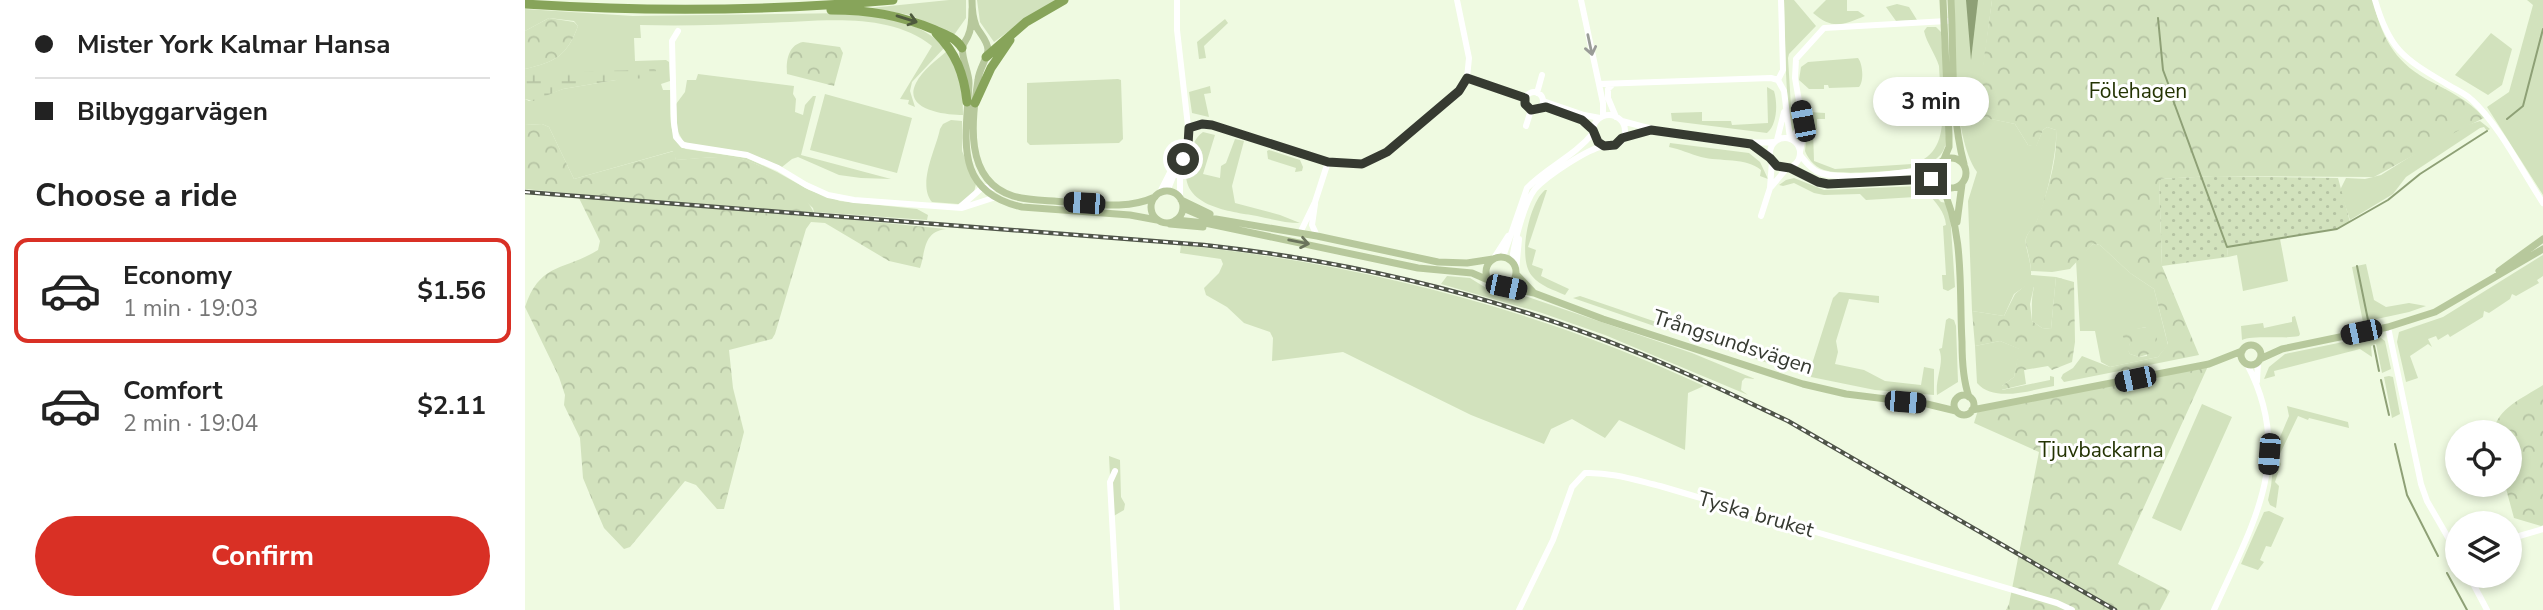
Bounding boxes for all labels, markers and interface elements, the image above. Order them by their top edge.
one-way arrow [896,13,918,26]
text: Mister York Kalmar Hansa [77,27,390,62]
one-way arrow [1584,33,1598,56]
park label: Fölehagen [2089,77,2187,105]
callout: 3 min [1873,78,1989,127]
text: 3 min [1901,86,1961,117]
text: Bilbyggarvägen [77,94,268,129]
car [1789,98,1818,144]
route start [1167,143,1199,175]
route end [1915,163,1947,195]
text: Choose a ride [35,174,237,217]
car [1063,191,1106,215]
one-way arrow [1287,236,1310,249]
text: Economy [123,258,232,293]
icon: car [39,259,102,322]
car [1484,272,1529,302]
text: $1.56 [417,273,486,308]
text: 1 min · 19:03 [123,293,258,324]
street label: Trångsundsvägen [1649,303,1817,381]
car [2339,317,2384,347]
car [2113,364,2158,394]
text: Comfort [123,373,223,408]
icon: car [39,374,102,437]
text: $2.11 [417,388,486,423]
car [1884,390,1927,414]
text: 2 min · 19:04 [123,408,258,439]
map controls [2445,420,2522,588]
button: locate [2445,420,2522,497]
car [2258,432,2281,476]
park label: Tjuvbackarna [2038,436,2164,464]
street label: Tyska bruket [1695,484,1818,544]
button: layers [2445,511,2522,588]
button: Confirm [35,516,490,596]

